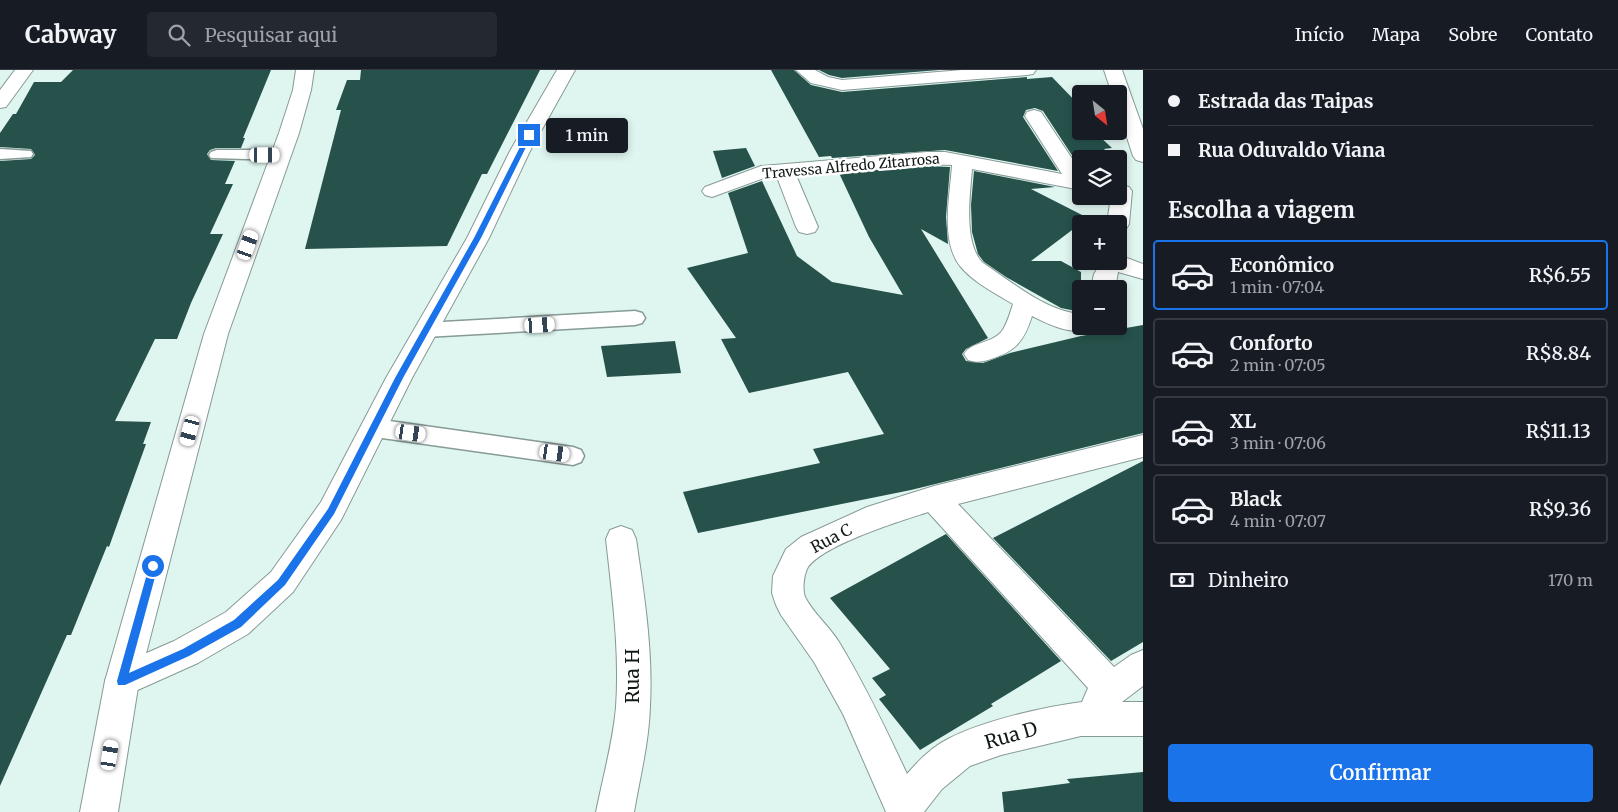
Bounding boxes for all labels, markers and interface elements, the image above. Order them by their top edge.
search box [147,12,497,57]
text: Cabway [25,19,117,50]
icon: search [165,21,193,49]
text: Pesquisar aqui [205,23,337,47]
text: Início [1295,23,1344,46]
text: Mapa [1372,23,1420,46]
text: Sobre [1448,23,1498,46]
text: Contato [1526,23,1593,46]
north arrow [1072,85,1128,140]
map controls [1072,85,1127,335]
text: Estrada das Taipas [1198,89,1374,113]
callout: 1 min [546,118,629,152]
route end [518,124,540,146]
text: 1 min [565,125,609,145]
text: Rua Oduvaldo Viana [1198,138,1385,162]
car [250,148,280,163]
street label: Travessa Alfredo Zitarrosa [762,149,941,183]
button: layers [1072,150,1127,205]
text: Escolha a viagem [1168,196,1355,224]
button: + [1072,215,1127,270]
car [235,228,260,262]
icon: car [1170,253,1215,298]
text: Econômico [1230,253,1334,277]
text: R$6.55 [1529,263,1591,287]
text: 1 min · 07:04 [1230,277,1324,297]
button: − [1072,280,1127,335]
car [524,317,555,333]
icon: car [1170,331,1215,376]
text: Conforto [1230,331,1313,355]
text: R$8.84 [1526,341,1591,365]
text: 2 min · 07:05 [1230,355,1326,375]
icon: car [1170,409,1215,454]
text: XL [1230,409,1256,433]
car [178,415,201,447]
text: R$11.13 [1526,419,1591,443]
car [395,423,426,443]
text: 3 min · 07:06 [1230,433,1326,453]
car [539,443,570,463]
icon: car [1170,487,1215,532]
text: Black [1230,487,1282,511]
text: R$9.36 [1529,497,1591,521]
text: 4 min · 07:07 [1230,511,1326,531]
street label: Rua C [807,519,855,557]
route start [142,555,164,577]
icon: cash [1168,566,1196,594]
text: Dinheiro [1208,568,1289,592]
text: 170 m [1548,570,1593,590]
street label: Rua H [620,649,644,703]
street label: Rua D [982,716,1040,754]
car [100,739,119,771]
button: Confirmar [1168,744,1593,802]

